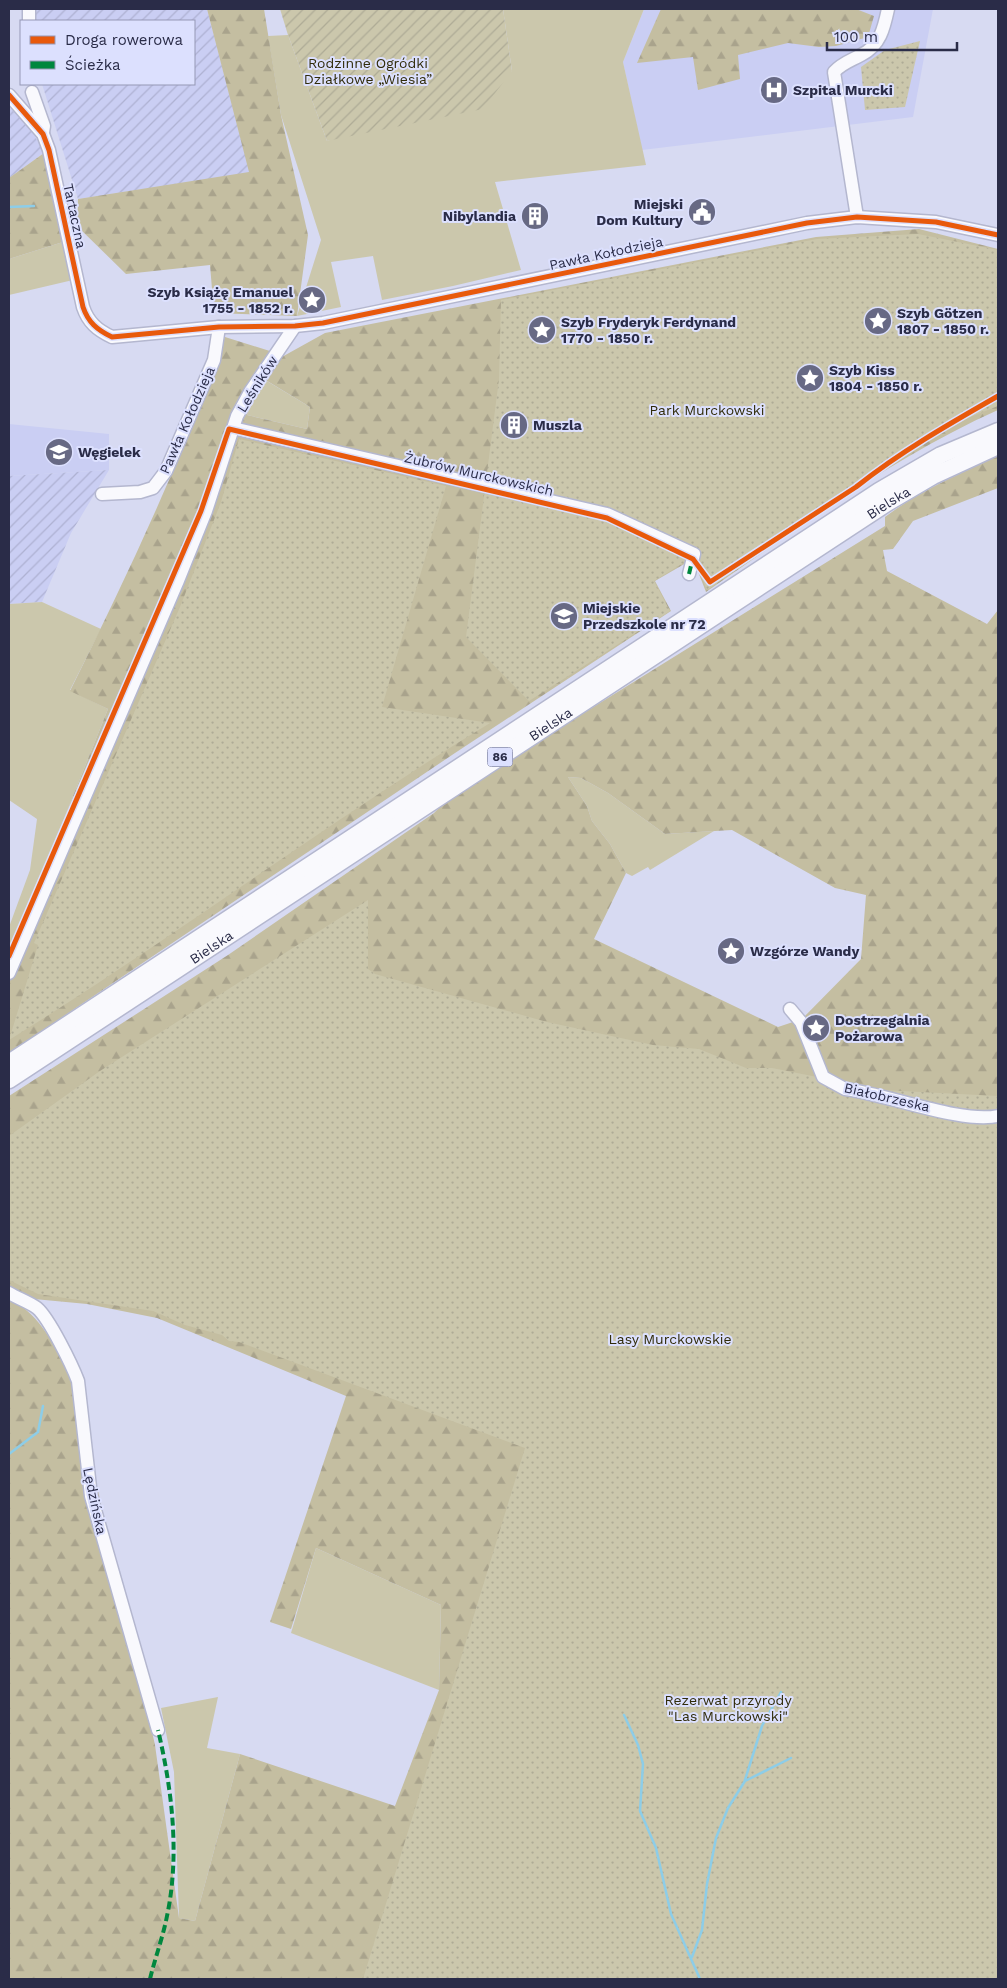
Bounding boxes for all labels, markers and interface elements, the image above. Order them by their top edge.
legend [20,20,195,85]
scale bar [827,20,957,52]
text: 100 m [834,28,878,46]
text: Droga rowerowa [65,31,183,49]
text: Ścieżka [65,55,121,74]
park label: Rodzinne Ogródki Działkowe „Wiesia” [304,55,432,87]
hospital icon: Szpital Murcki [759,75,789,105]
place label: Szpital Murcki [793,82,893,98]
street label: Tartaczna [60,182,90,250]
place label: Miejski Dom Kultury [596,196,683,228]
public building icon: Miejski Dom Kultury [687,197,717,227]
building icon: Nibylandia [520,201,550,231]
place label: Nibylandia [443,208,517,224]
street label: Pawła Kołodzieja [548,233,664,273]
place label: Szyb Książę Emanuel 1755 - 1852 r. [147,284,293,316]
place icon: Szyb Książę Emanuel 1755 - 1852 r. [297,285,327,315]
place label: Szyb Götzen 1807 - 1850 r. [897,305,989,337]
place icon: Szyb Götzen 1807 - 1850 r. [863,306,893,336]
place label: Szyb Fryderyk Ferdynand 1770 - 1850 r. [561,314,736,346]
place icon: Szyb Fryderyk Ferdynand 1770 - 1850 r. [527,315,557,345]
street label: Leśników [233,353,281,415]
place label: Szyb Kiss 1804 - 1850 r. [829,362,922,394]
place icon: Szyb Kiss 1804 - 1850 r. [795,363,825,393]
street label: Pawła Kołodzieja [156,364,218,476]
park label: Park Murckowski [650,402,764,418]
building icon: Muszla [499,410,529,440]
place label: Muszla [533,417,583,433]
school or university icon: Węgielek [44,437,74,467]
place label: Węgielek [78,444,141,460]
street label: Żubrów Murckowskich [403,449,555,499]
street label: Bielska [864,483,913,522]
place label: Miejskie Przedszkole nr 72 [583,600,705,632]
school or university icon: Miejskie Przedszkole nr 72 [549,601,579,631]
street label: Bielska [526,704,575,744]
road number: 86 [488,748,512,766]
street label: Bielska [187,927,236,967]
place icon: Wzgórze Wandy [716,936,746,966]
place label: Wzgórze Wandy [750,943,859,959]
place label: Dostrzegalnia Pożarowa [835,1012,931,1044]
place icon: Dostrzegalnia Pożarowa [801,1013,831,1043]
street label: Białobrzeska [843,1079,931,1115]
park label: Lasy Murckowskie [608,1331,732,1347]
street label: Lędzińska [80,1466,110,1536]
park label: Rezerwat przyrody "Las Murckowski" [664,1692,792,1724]

